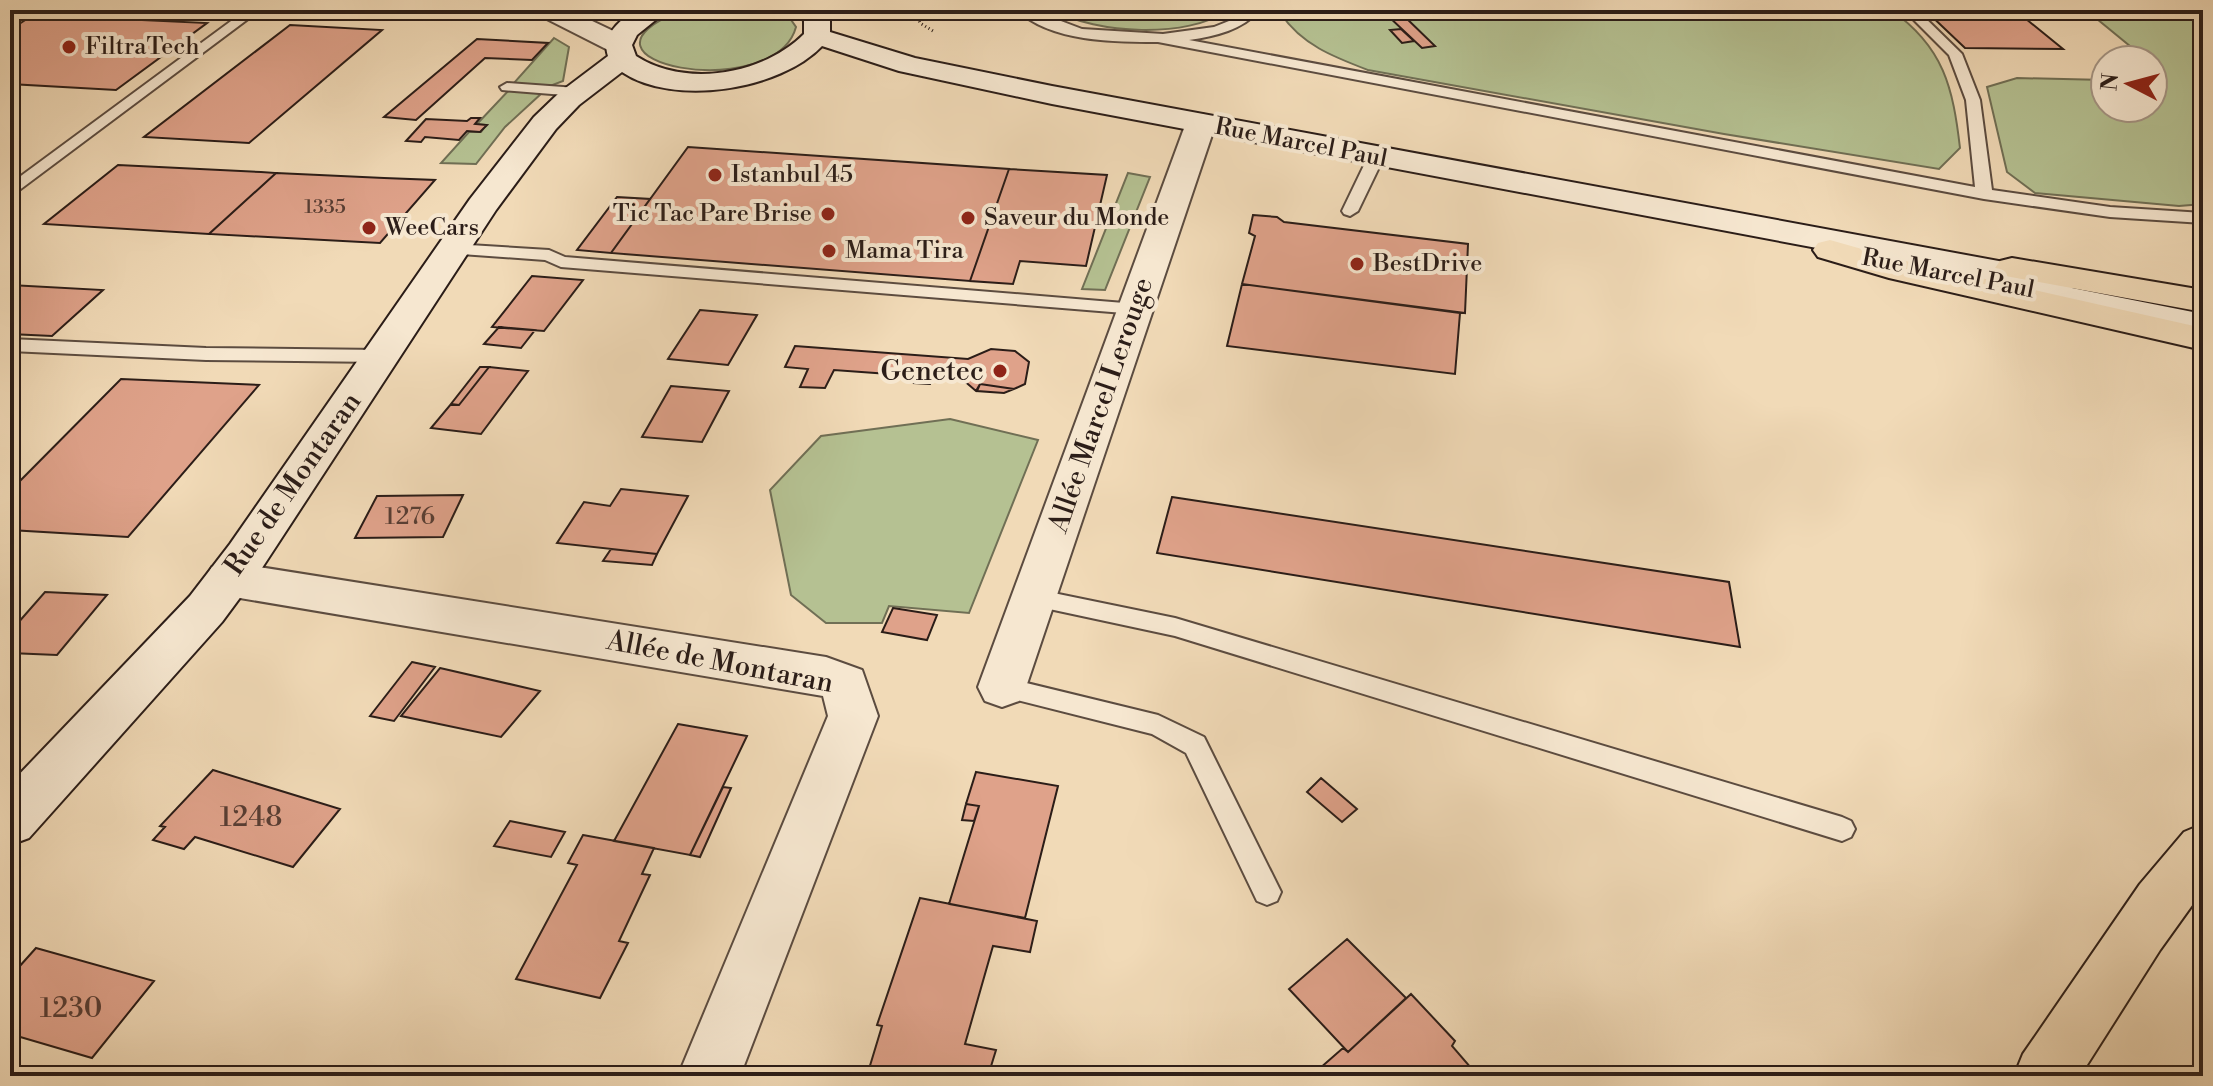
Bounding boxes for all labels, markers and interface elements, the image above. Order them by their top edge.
place label: FiltraTech [85,32,200,62]
marker: FiltraTech [60,38,78,56]
north arrow [2089,44,2169,124]
text: N [2096,71,2125,92]
street label: Rue Marcel Paul [1212,112,1390,174]
place label: Istanbul 45 [731,160,853,190]
marker: Istanbul 45 [706,166,724,184]
house number: 1335 [304,195,346,220]
place label: Tic Tac Pare Brise [613,199,812,229]
place label: Saveur du Monde [984,203,1169,233]
marker: Tic Tac Pare Brise [819,205,837,223]
marker: Saveur du Monde [959,209,977,227]
place label: WeeCars [384,213,479,243]
marker: WeeCars [360,219,378,237]
place label: Mama Tira [845,236,964,266]
marker: Mama Tira [820,242,838,260]
street label: Rue Marcel Paul [1859,243,2037,305]
place label: BestDrive [1372,249,1482,279]
marker: BestDrive [1348,255,1366,273]
street label: Allée Marcel Lerouge [1041,273,1161,538]
place label: Genetec [880,354,984,389]
marker: Genetec [991,362,1009,380]
street label: Rue de Montaran [217,385,369,582]
house number: 1276 [385,502,435,532]
street label: Allée de Montaran [603,623,837,701]
house number: 1248 [220,800,282,835]
house number: 1230 [40,991,102,1026]

